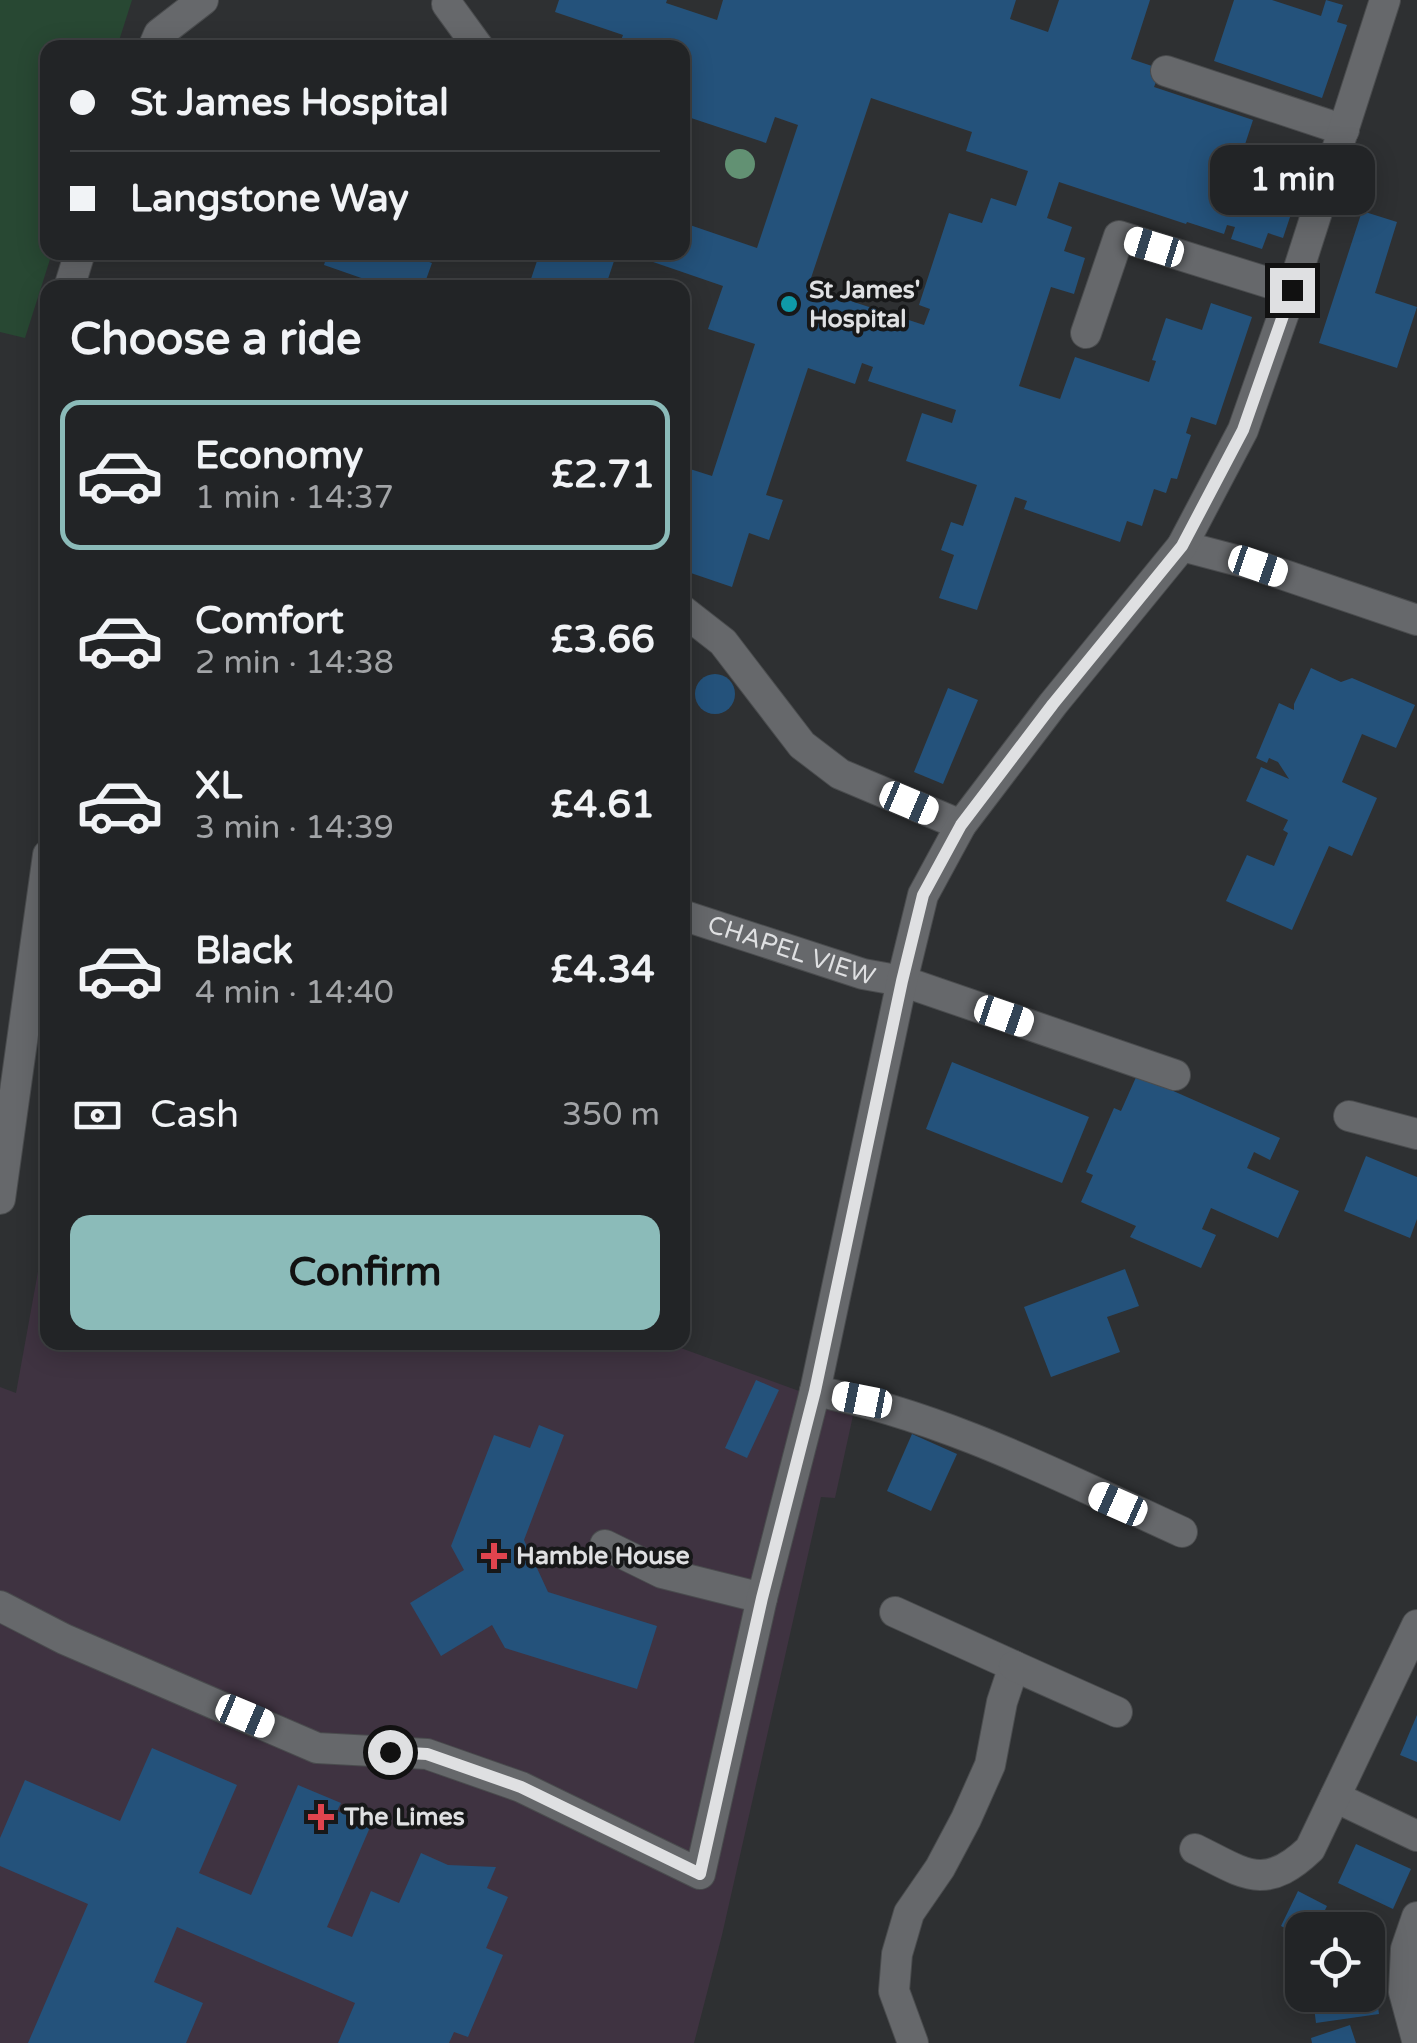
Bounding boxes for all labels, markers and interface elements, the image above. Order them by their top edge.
text: St James Hospital [130,80,449,126]
callout: 1 min [1210,145,1374,215]
text: 1 min [1250,161,1335,199]
text: Langstone Way [130,176,409,222]
car [1121,224,1187,270]
route end [1270,268,1315,313]
place label: St James' Hospital [809,275,920,334]
marker: St James' Hospital [778,293,800,315]
text: Choose a ride [70,313,361,367]
icon: car [75,430,165,520]
text: Economy [195,433,363,479]
text: £2.71 [551,452,655,498]
text: 1 min · 14:37 [195,479,394,517]
car [1225,542,1291,590]
icon: car [75,595,165,685]
text: Comfort [195,598,344,644]
text: £3.66 [551,617,655,663]
text: 2 min · 14:38 [195,644,394,682]
icon: car [75,760,165,850]
text: XL [195,763,242,809]
car [876,777,942,829]
text: £4.61 [551,782,655,828]
text: 3 min · 14:39 [195,809,394,847]
street label: CHAPEL VIEW [704,909,879,992]
icon: car [75,925,165,1015]
text: Black [195,928,293,974]
text: £4.34 [551,947,655,993]
text: 4 min · 14:40 [195,974,394,1012]
car [971,992,1037,1040]
icon: cash [70,1088,125,1143]
text: Cash [150,1092,239,1138]
text: 350 m [562,1096,660,1134]
button: Confirm [70,1215,660,1330]
car [830,1380,894,1420]
car [1084,1478,1152,1530]
place label: Hamble House [516,1541,690,1571]
marker: Hamble House [481,1543,507,1569]
car [212,1690,278,1742]
route start [368,1730,413,1775]
place label: The Limes [343,1802,465,1832]
marker: The Limes [308,1804,334,1830]
map controls [1285,1912,1385,2012]
button: locate [1285,1912,1385,2012]

